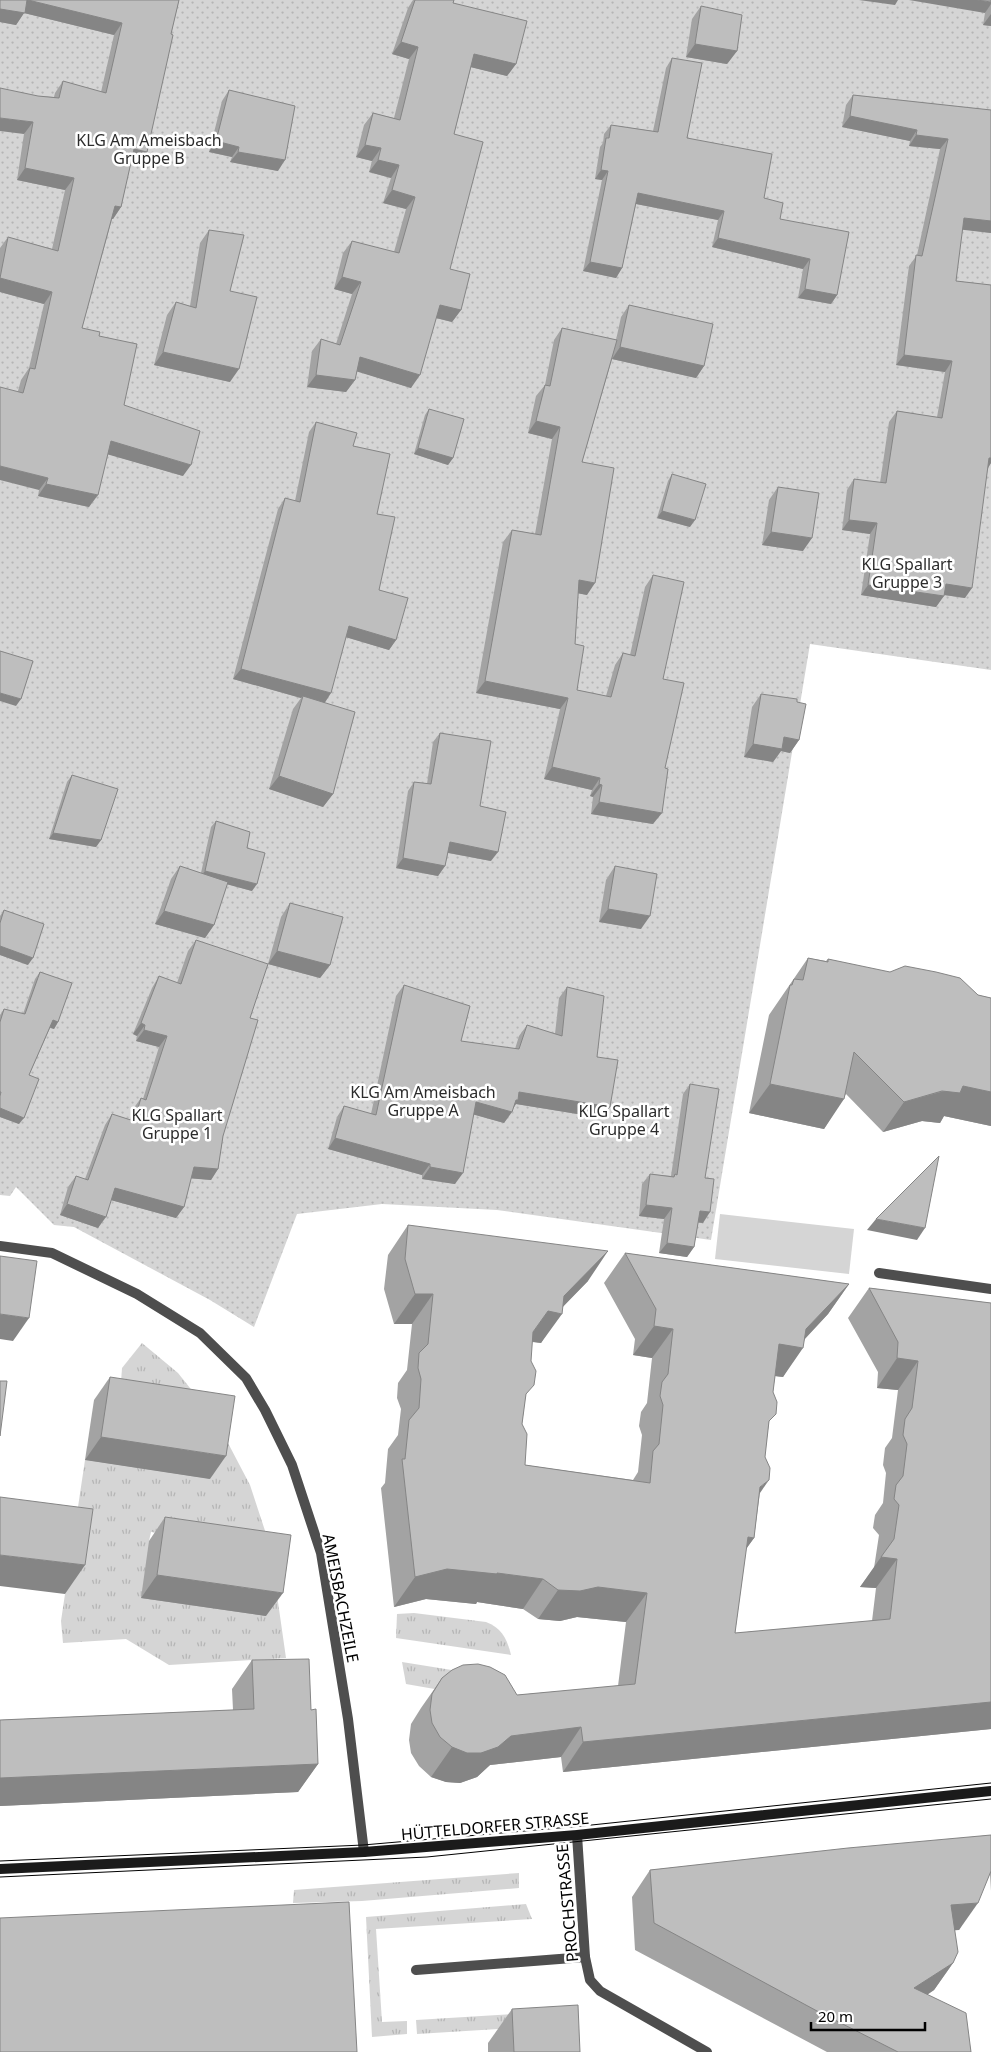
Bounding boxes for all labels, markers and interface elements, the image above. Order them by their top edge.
park label: KLG Am Ameisbach Gruppe B [76,129,222,169]
park label: KLG Spallart Gruppe 3 [862,553,953,593]
park label: KLG Am Ameisbach Gruppe A [350,1081,496,1121]
park label: KLG Spallart Gruppe 4 [579,1100,670,1140]
park label: KLG Spallart Gruppe 1 [132,1104,223,1144]
street label: AMEISBACHZEILE [318,1532,364,1664]
street label: HÜTTELDORFER STRASSE [400,1807,590,1845]
street label: PROCHSTRASSE [551,1843,583,1963]
scale bar [811,2000,925,2032]
text: 20 m [818,2006,853,2026]

